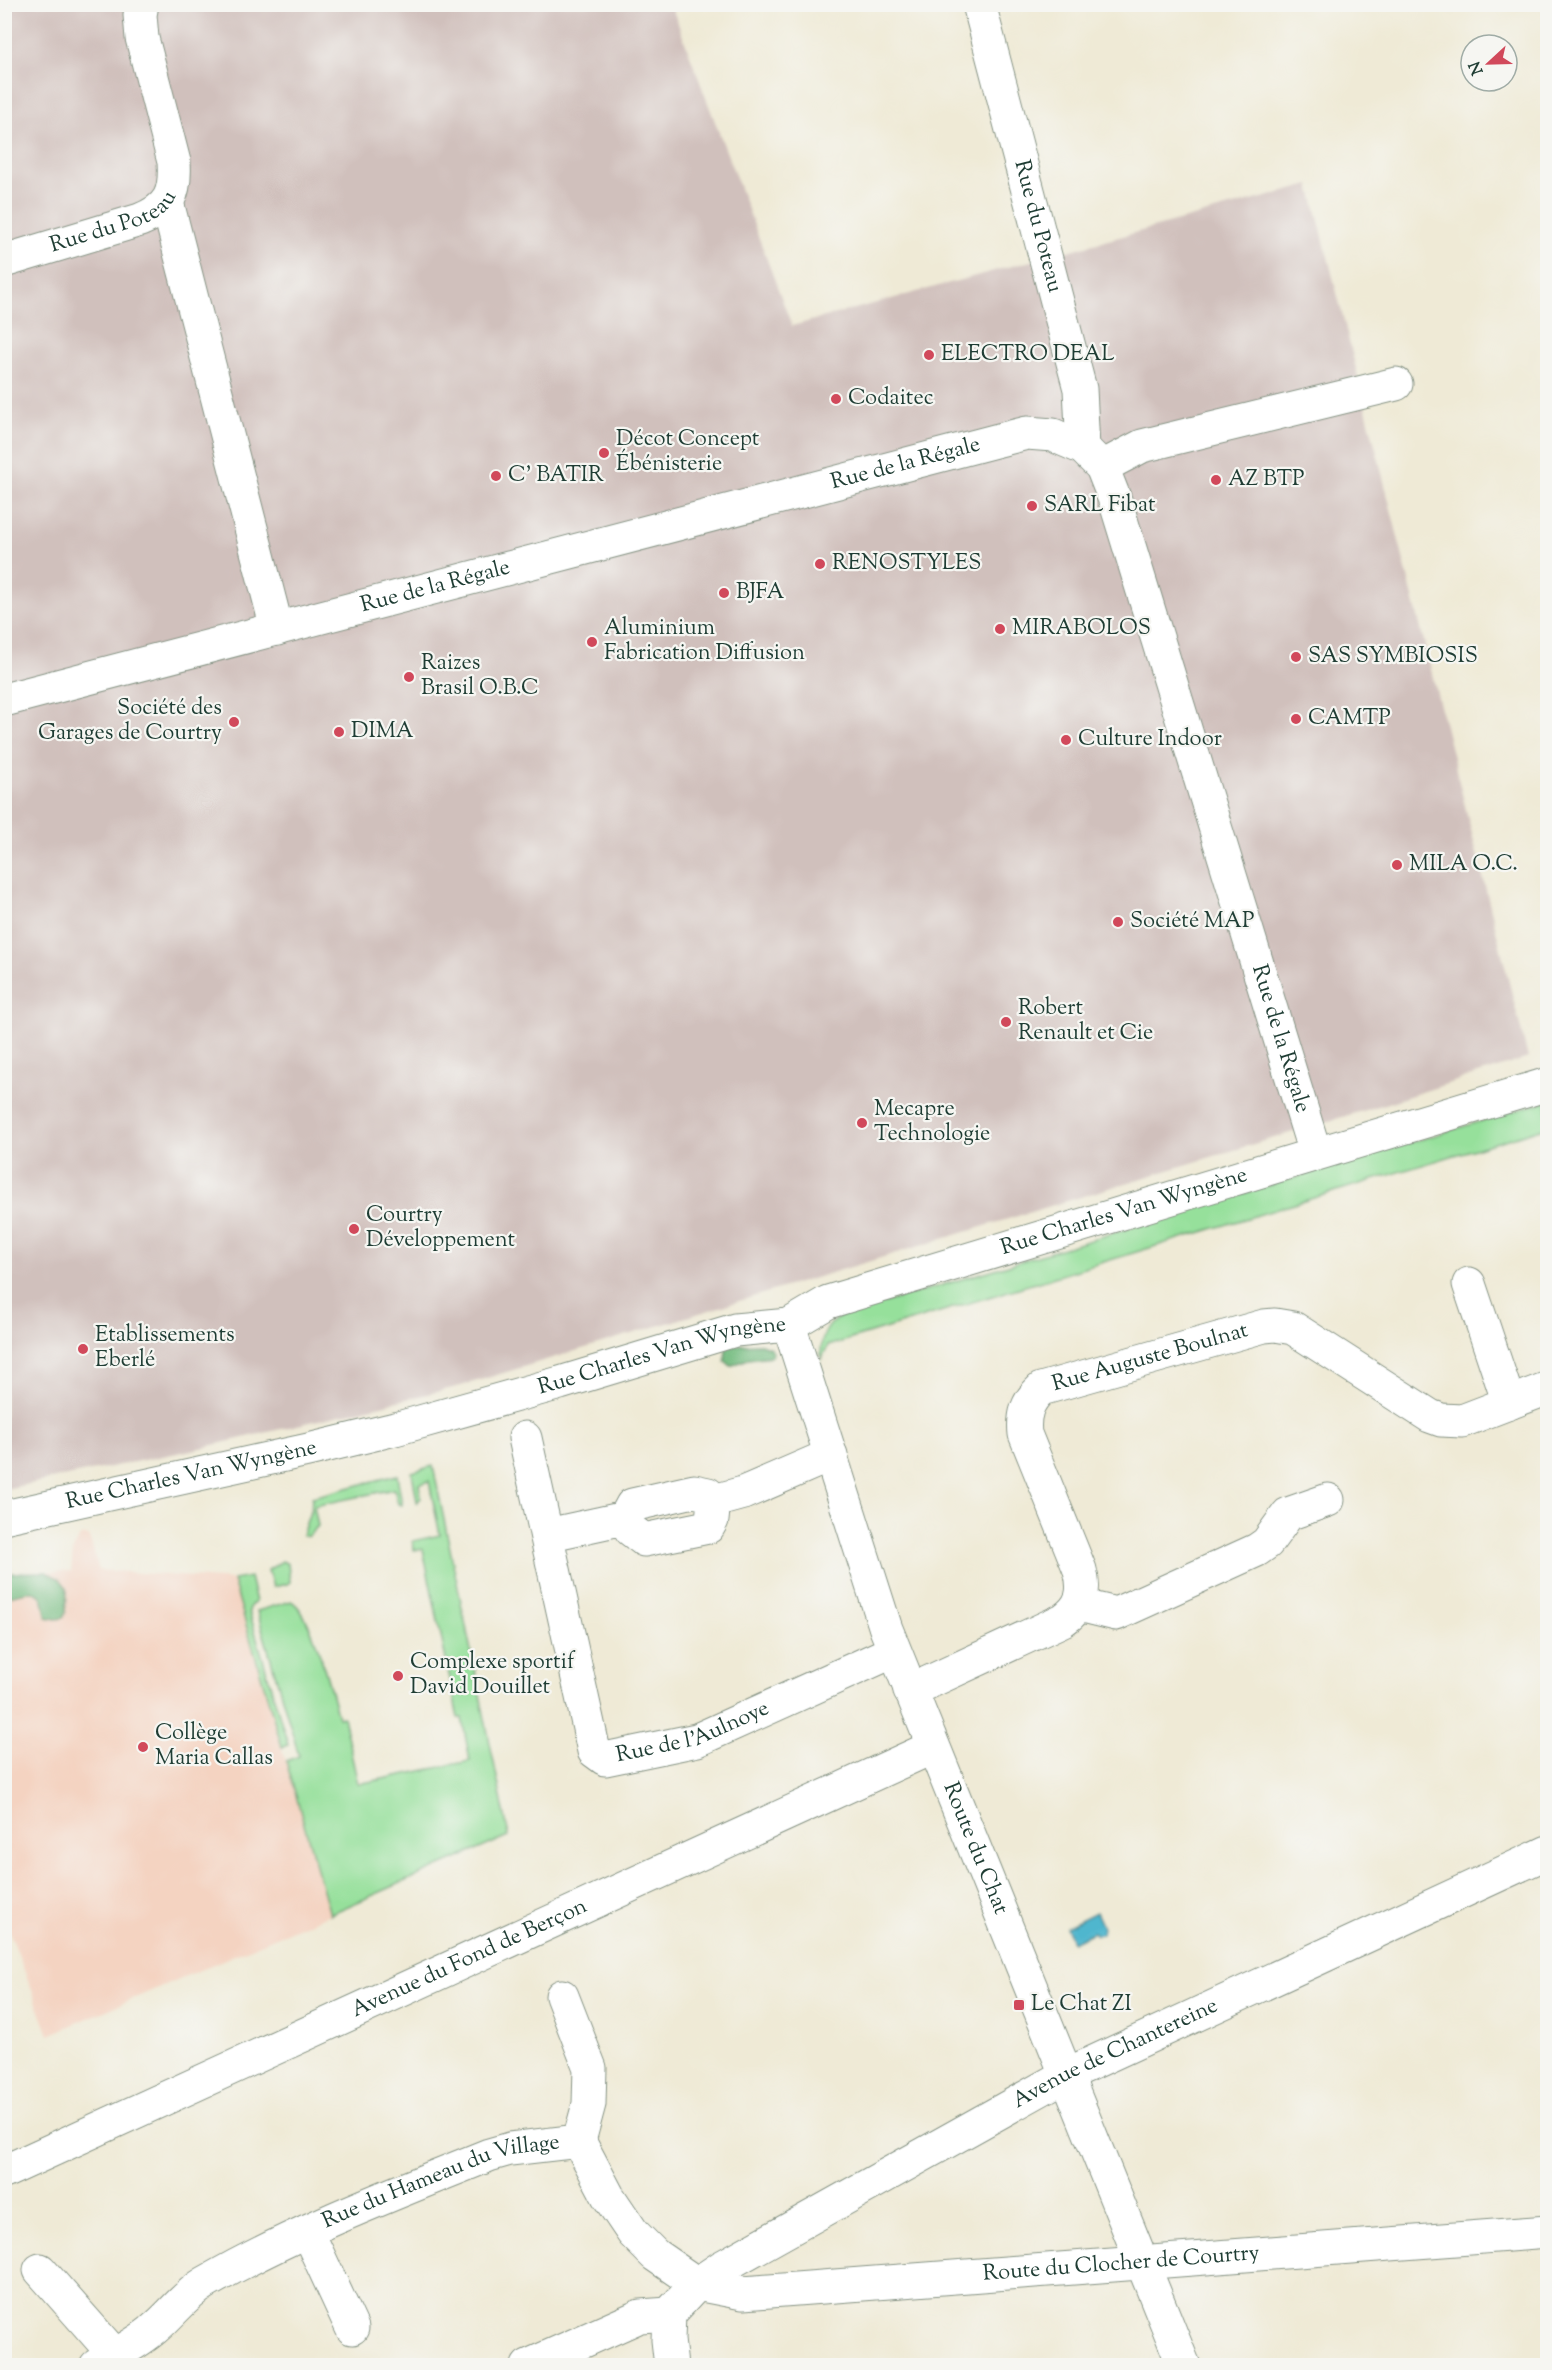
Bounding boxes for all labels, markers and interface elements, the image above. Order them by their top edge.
north arrow [1459,33,1519,93]
text: N [1464,57,1490,78]
street label: Rue du Poteau [1005,157,1070,297]
street label: Rue du Poteau [46,185,186,262]
place label: ELECTRO DEAL [941,339,1115,371]
marker: ELECTRO DEAL [922,348,936,362]
place label: Codaitec [848,383,934,415]
marker: Codaitec [829,392,843,406]
place label: Décot Concept Ébénisterie [616,424,760,481]
street label: Rue de la Régale [827,429,984,499]
marker: Décot Concept Ébénisterie [597,446,611,460]
place label: C' BATIR [508,460,604,492]
place label: AZ BTP [1228,464,1304,496]
marker: C' BATIR [489,469,503,483]
marker: AZ BTP [1209,473,1223,487]
place label: SARL Fibat [1044,490,1156,522]
marker: SARL Fibat [1025,499,1039,513]
place label: RENOSTYLES [832,548,981,580]
street label: Rue de la Régale [357,552,514,622]
marker: RENOSTYLES [813,557,827,571]
place label: BJFA [736,577,784,609]
marker: BJFA [717,586,731,600]
place label: Aluminium Fabrication Diffusion [604,613,805,670]
place label: MIRABOLOS [1012,613,1151,645]
marker: MIRABOLOS [993,622,1007,636]
marker: Aluminium Fabrication Diffusion [585,635,599,649]
place label: SAS SYMBIOSIS [1308,641,1478,673]
place label: Raizes Brasil O.B.C [421,648,539,705]
marker: SAS SYMBIOSIS [1289,650,1303,664]
marker: Raizes Brasil O.B.C [402,670,416,684]
place label: Société des Garages de Courtry [38,693,222,750]
place label: CAMTP [1308,703,1391,735]
marker: CAMTP [1289,712,1303,726]
marker: Société des Garages de Courtry [227,715,241,729]
place label: DIMA [351,716,414,748]
place label: Culture Indoor [1078,724,1222,756]
marker: DIMA [332,725,346,739]
marker: Culture Indoor [1059,733,1073,747]
place label: MILA O.C. [1409,849,1518,881]
marker: MILA O.C. [1390,858,1404,872]
place label: Société MAP [1130,906,1254,938]
marker: Société MAP [1111,915,1125,929]
street label: Rue de la Régale [1242,961,1318,1117]
place label: Robert Renault et Cie [1018,993,1153,1050]
marker: Robert Renault et Cie [999,1015,1013,1029]
place label: Mecapre Technologie [874,1094,990,1151]
marker: Mecapre Technologie [855,1116,869,1130]
street label: Rue Charles Van Wyngène [997,1160,1252,1265]
place label: Courtry Développement [366,1200,516,1257]
marker: Courtry Développement [347,1222,361,1236]
street label: Rue Charles Van Wyngène [534,1309,787,1404]
street label: Rue Auguste Boulnat [1048,1315,1252,1401]
place label: Etablissements Eberlé [95,1320,235,1377]
marker: Etablissements Eberlé [76,1342,90,1356]
street label: Rue Charles Van Wyngène [63,1432,320,1519]
place label: Complexe sportif David Douillet [410,1647,576,1704]
marker: Complexe sportif David Douillet [391,1669,405,1683]
street label: Rue de l'Aulnoye [613,1693,775,1772]
place label: Collège Maria Callas [155,1718,273,1775]
marker: Collège Maria Callas [136,1740,150,1754]
street label: Route du Chat [934,1778,1016,1920]
street label: Avenue du Fond de Berçon [346,1891,593,2027]
place label: Le Chat ZI [1031,1989,1132,2021]
street label: Avenue de Chantereine [1007,1991,1223,2118]
marker: Le Chat ZI [1012,1998,1026,2012]
street label: Rue du Hameau du Village [317,2127,562,2238]
street label: Route du Clocher de Courtry [982,2238,1261,2291]

